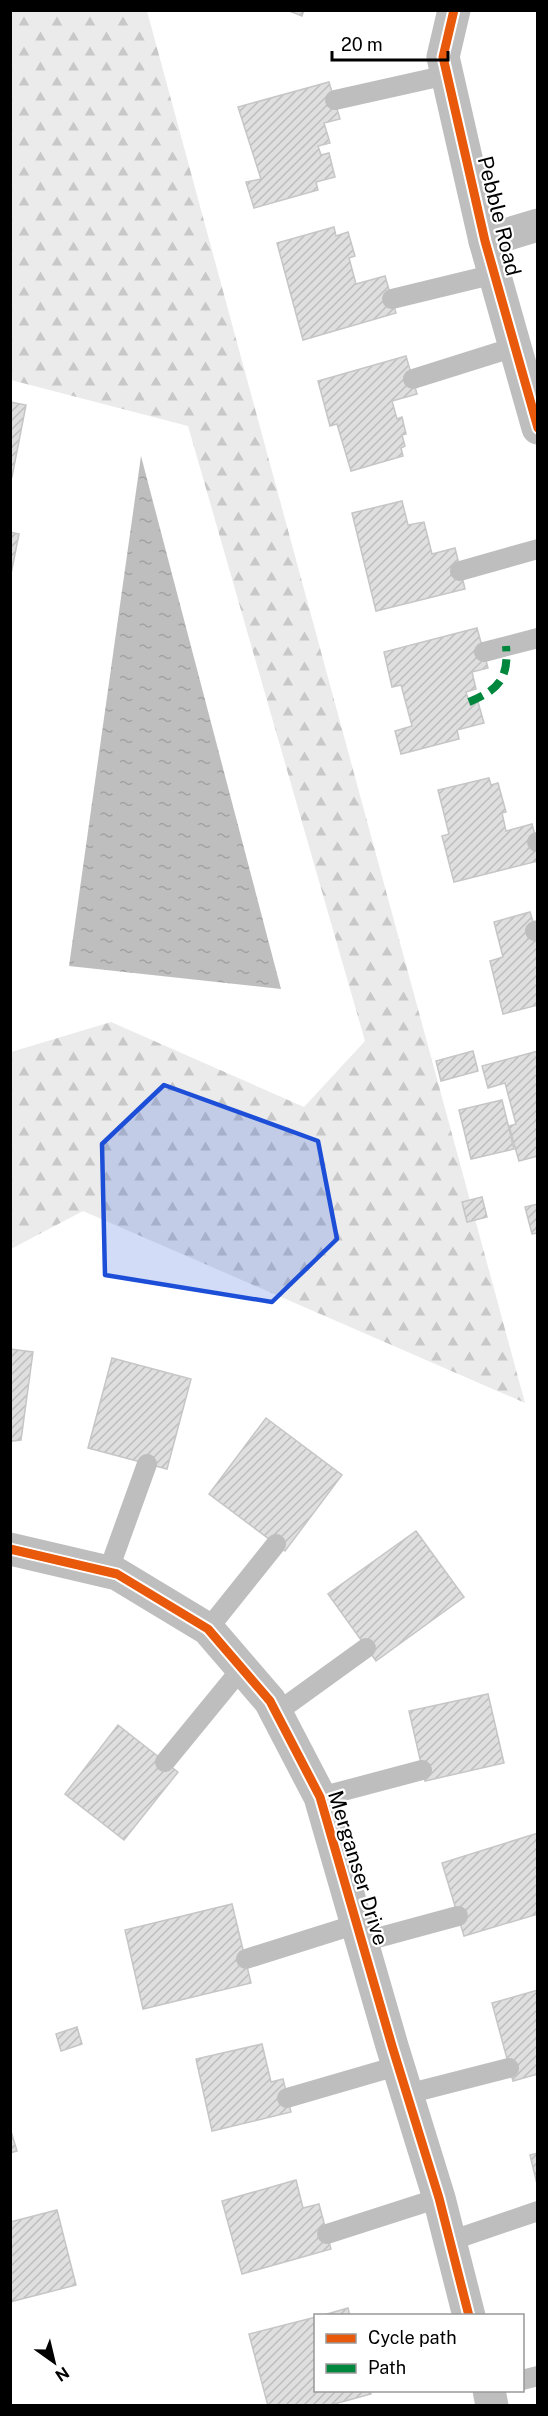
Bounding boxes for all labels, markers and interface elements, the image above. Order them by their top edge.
scale bar [332,24,448,62]
text: 20 m [341,34,383,55]
street label: Pebble Road [473,153,526,278]
street label: Merganser Drive [323,1787,394,1948]
legend [314,2314,524,2392]
text: Cycle path [368,2327,457,2348]
north arrow [24,2332,84,2392]
text: Path [368,2357,406,2378]
text: N [52,2363,73,2385]

